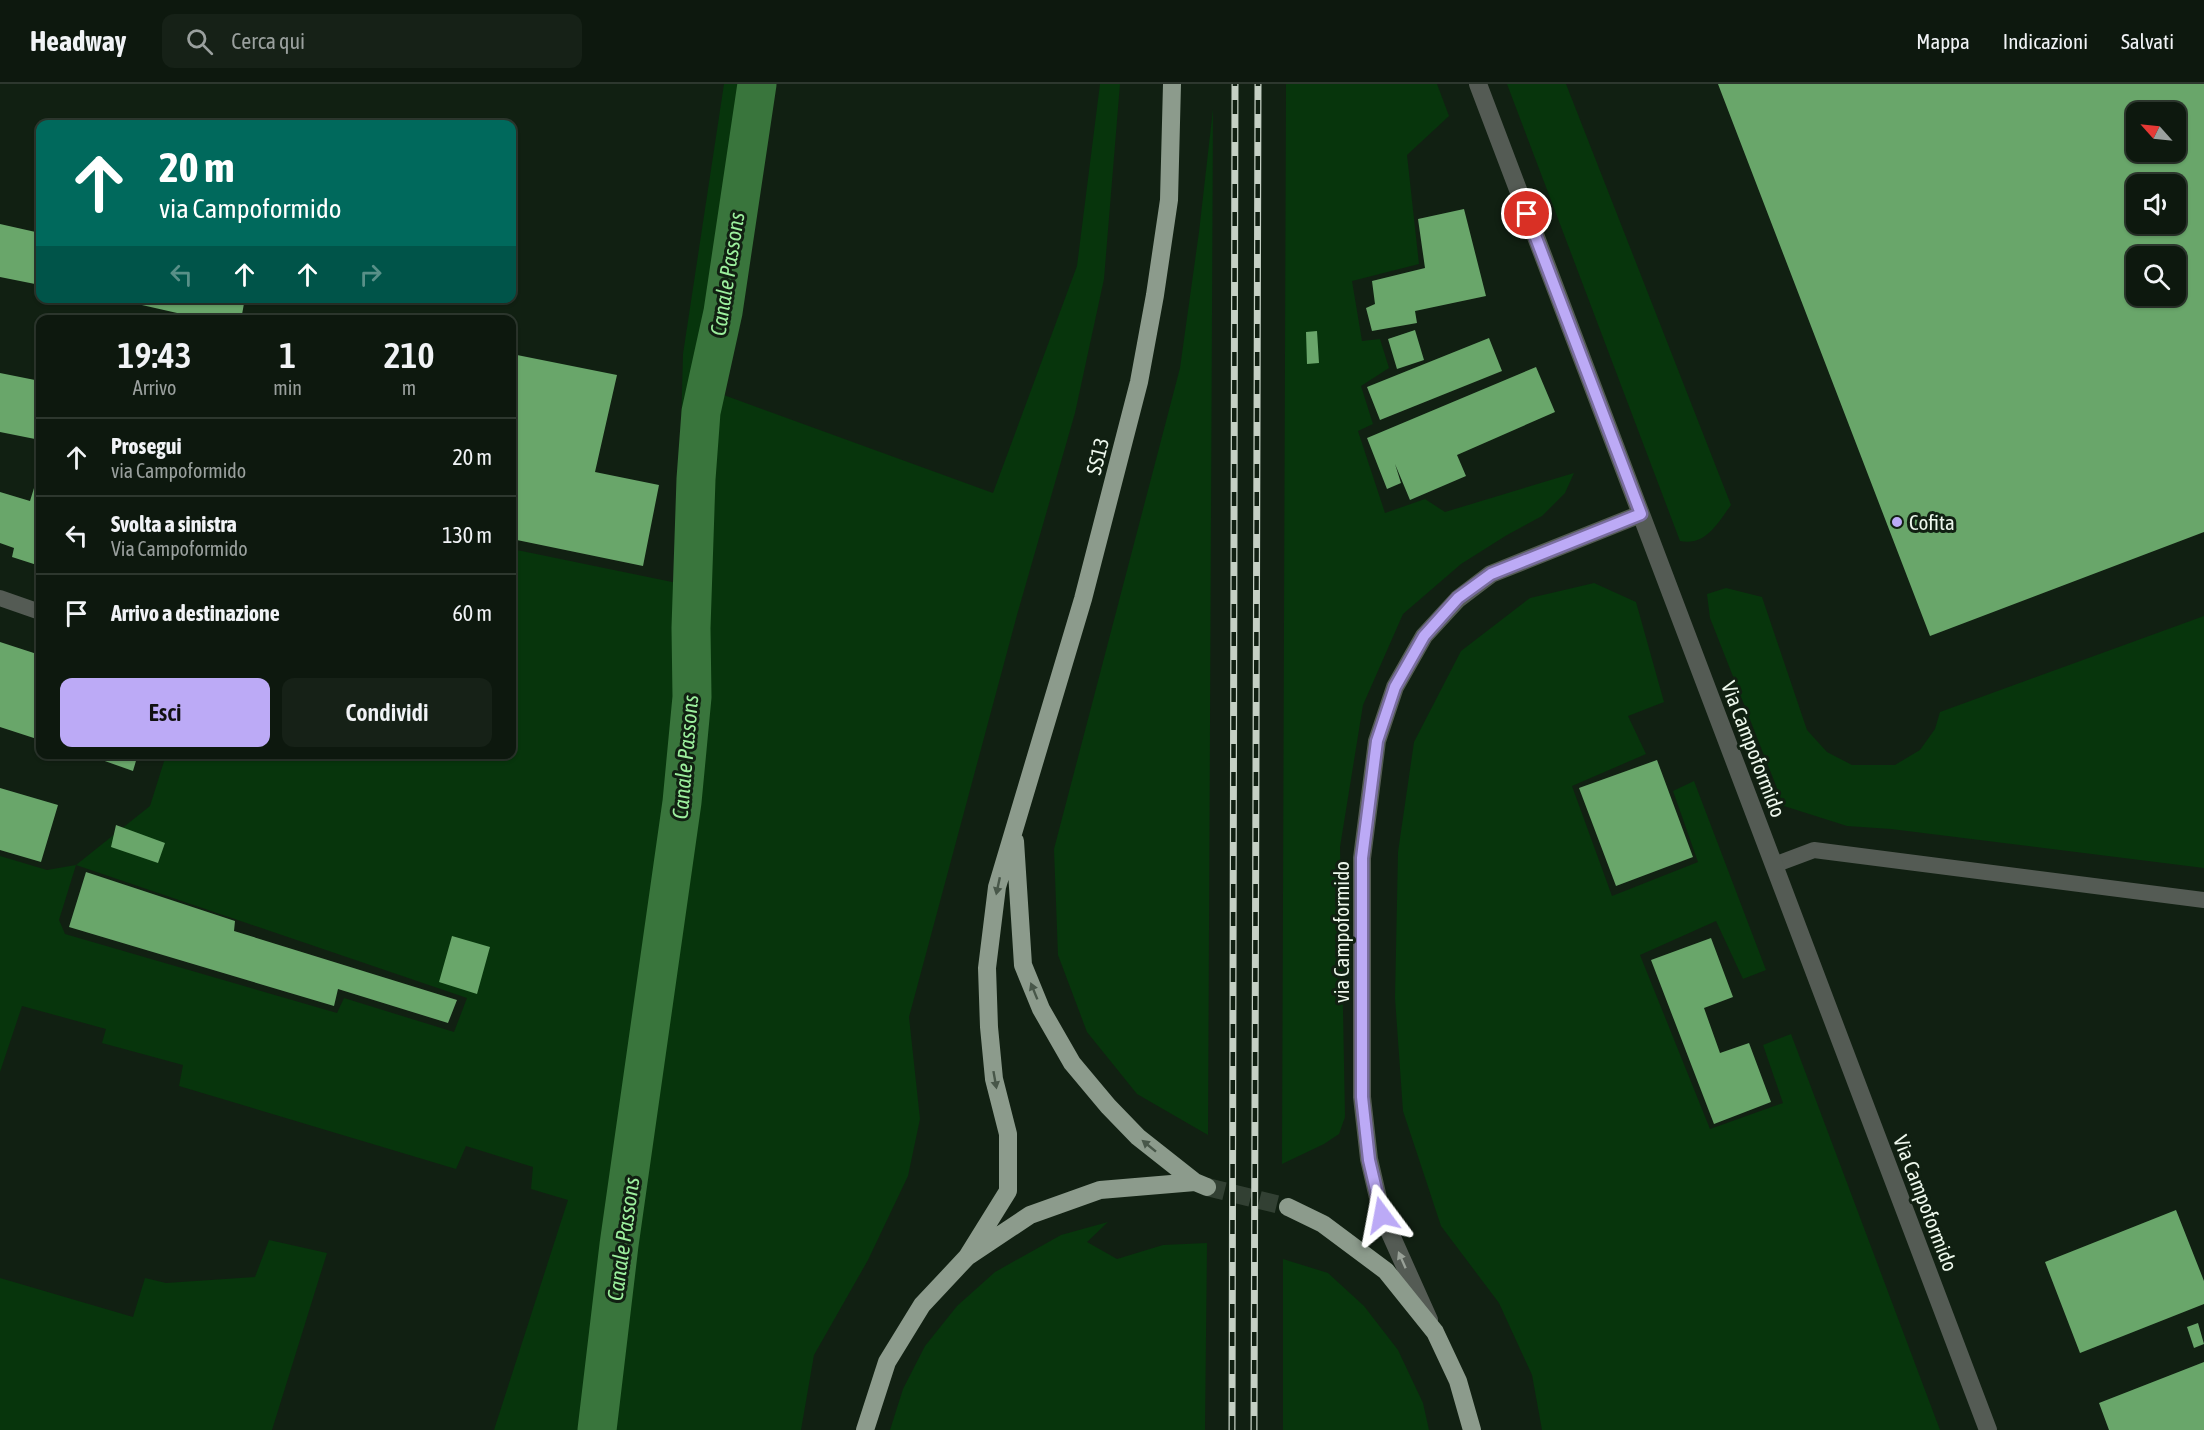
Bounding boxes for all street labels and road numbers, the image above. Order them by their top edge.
street label: SS13 [1081,435,1113,477]
street label: Via Campoformido [1717,678,1791,820]
street label: via Campoformido [1329,861,1353,1003]
street label: Via Campoformido [1889,1132,1963,1274]

